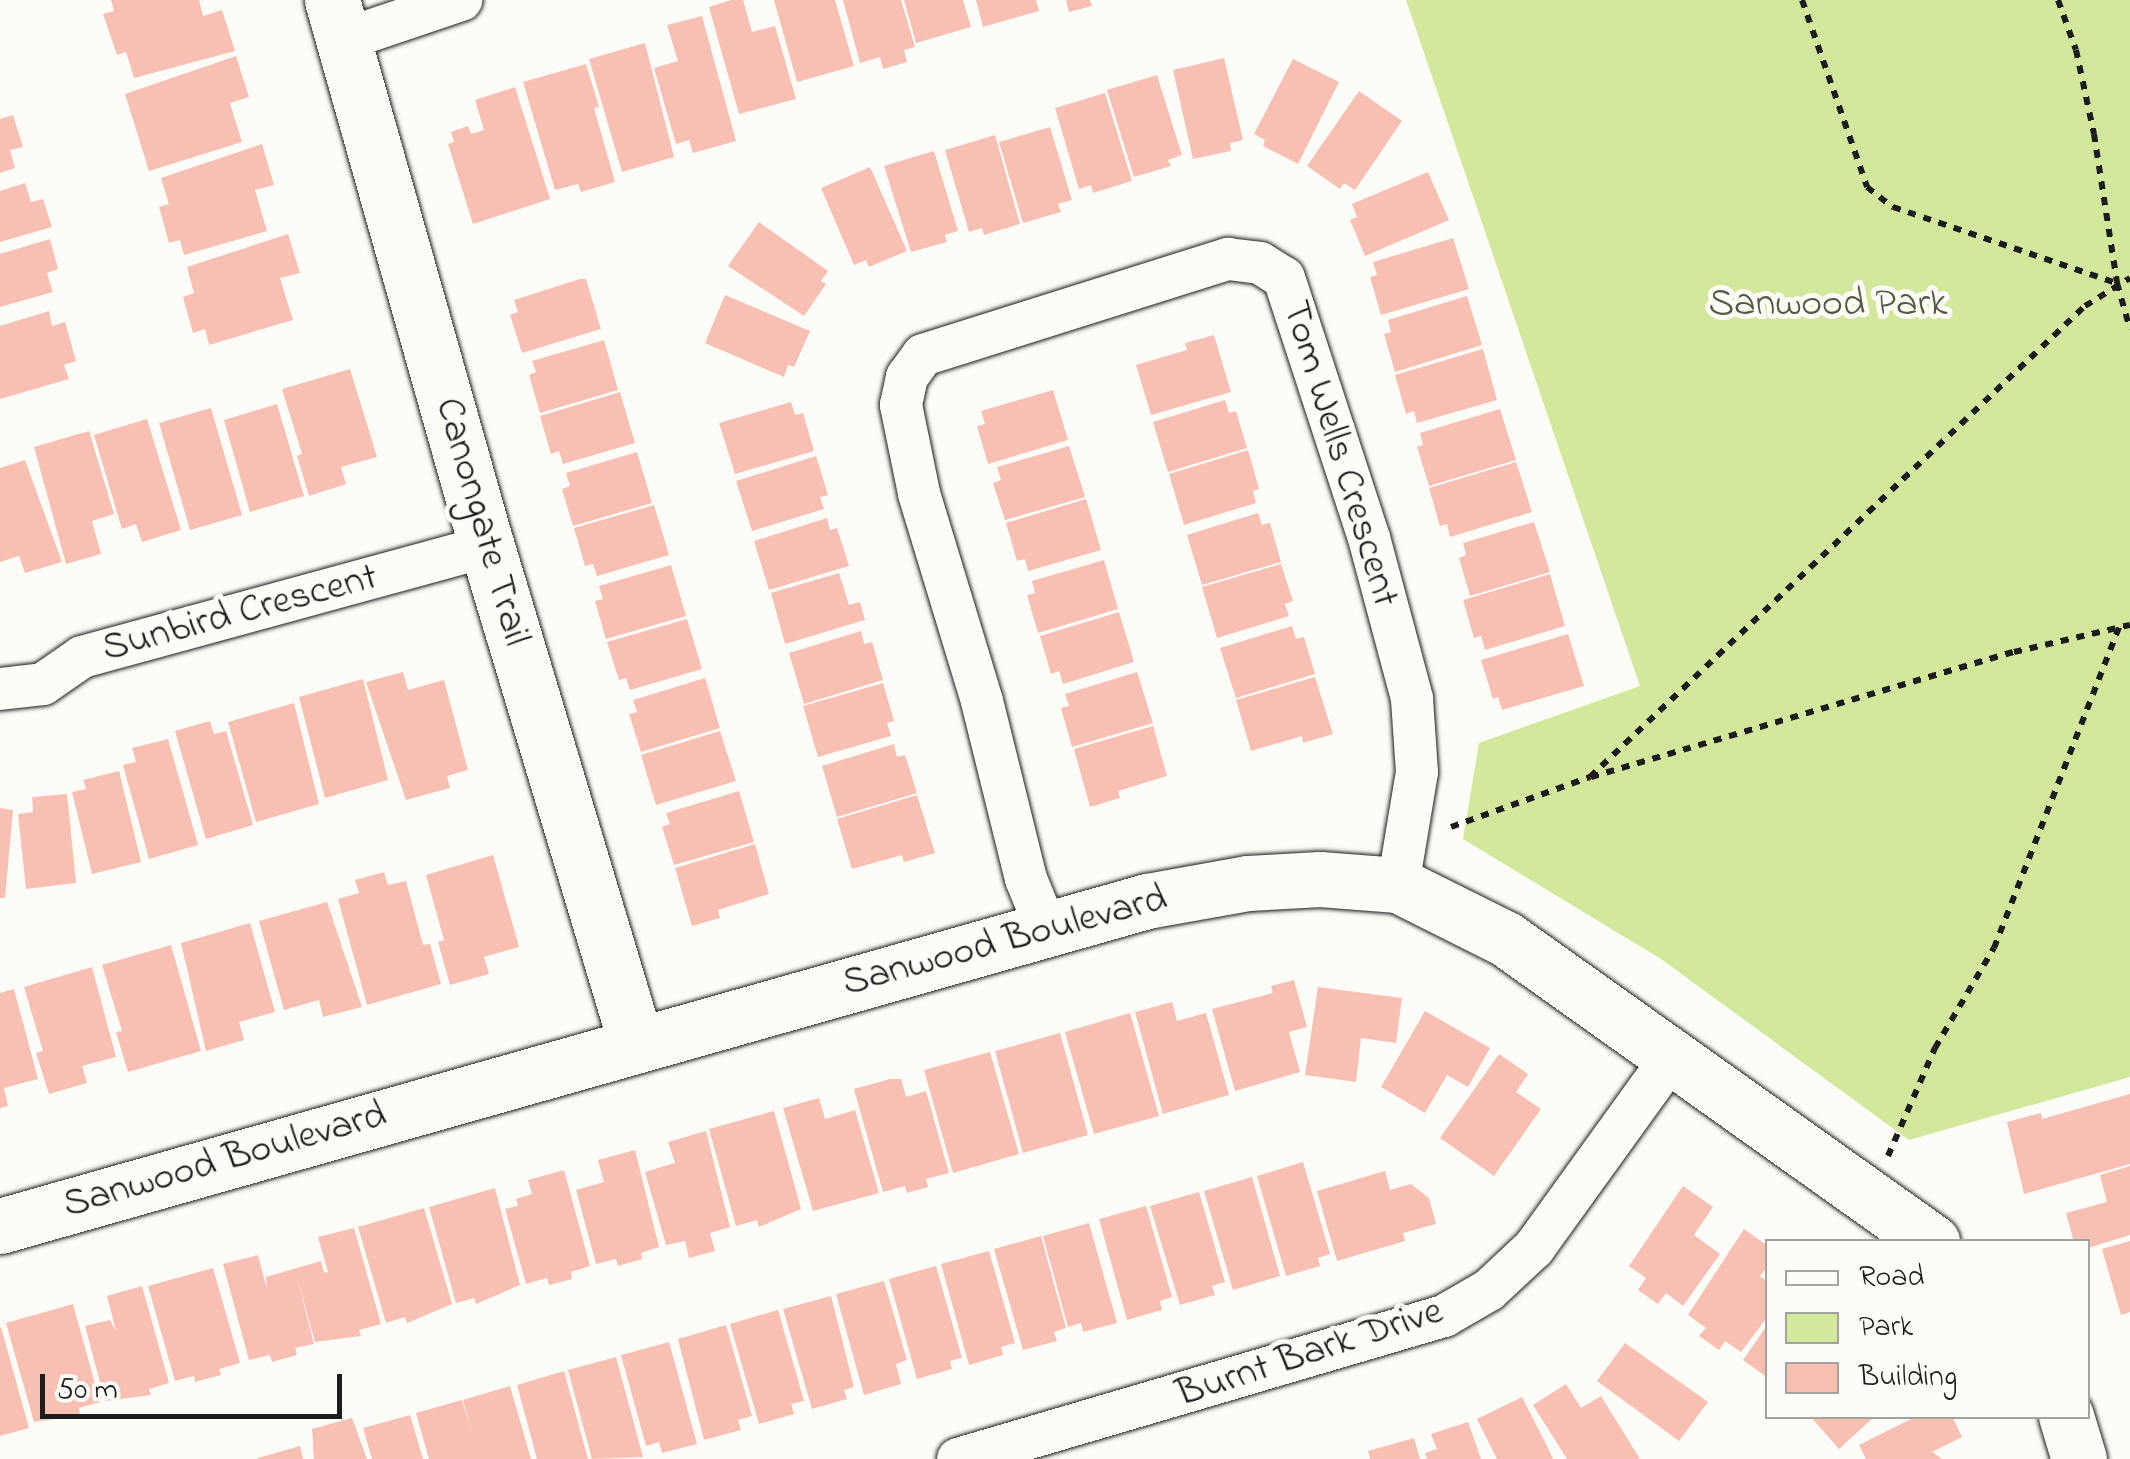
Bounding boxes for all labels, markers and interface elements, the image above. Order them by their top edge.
park label: Sanwood Park [1708,281,1948,329]
street label: Tom Wells Crescent [1270,295,1408,613]
street label: Canongate Trail [423,393,539,651]
street label: Sunbird Crescent [97,554,383,674]
street label: Sanwood Boulevard [837,876,1173,1008]
street label: Sanwood Boulevard [58,1092,392,1230]
legend [1765,1239,2090,1419]
text: Road [1859,1256,1924,1300]
street label: Burnt Bark Drive [1171,1288,1449,1420]
text: Park [1859,1306,1913,1350]
scale bar [45,1354,348,1416]
text: Building [1859,1356,1957,1400]
text: 50 m [57,1369,118,1413]

